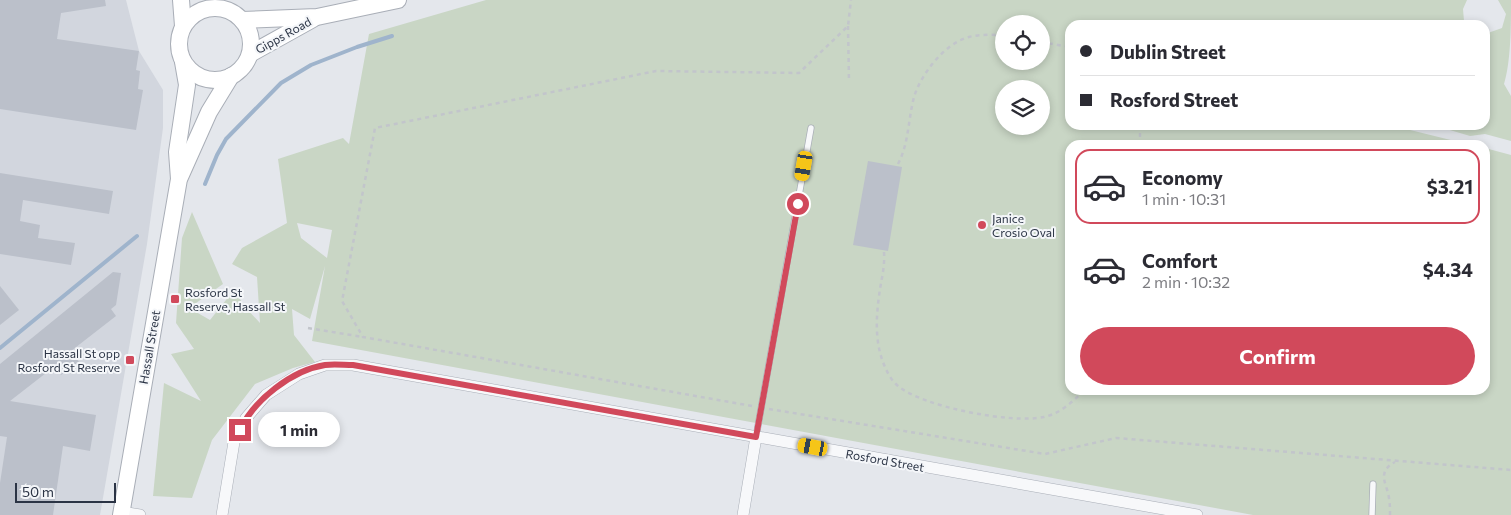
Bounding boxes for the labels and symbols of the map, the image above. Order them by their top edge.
street label: Gipps Road [253,14,313,56]
car [794,150,813,182]
route start [787,193,809,215]
place label: Janice Crosio Oval [992,211,1055,239]
marker: Janice Crosio Oval [976,219,988,231]
place label: Rosford St Reserve, Hassall St [185,285,286,313]
marker: Rosford St Reserve, Hassall St [169,293,181,305]
street label: Hassall Street [136,309,162,385]
place label: Hassall St opp Rosford St Reserve [17,346,120,374]
marker: Hassall St opp Rosford St Reserve [124,354,136,366]
callout: 1 min [258,412,340,448]
route end [229,419,251,441]
car [796,437,829,457]
street label: Rosford Street [845,446,925,474]
scale bar [15,480,116,503]

